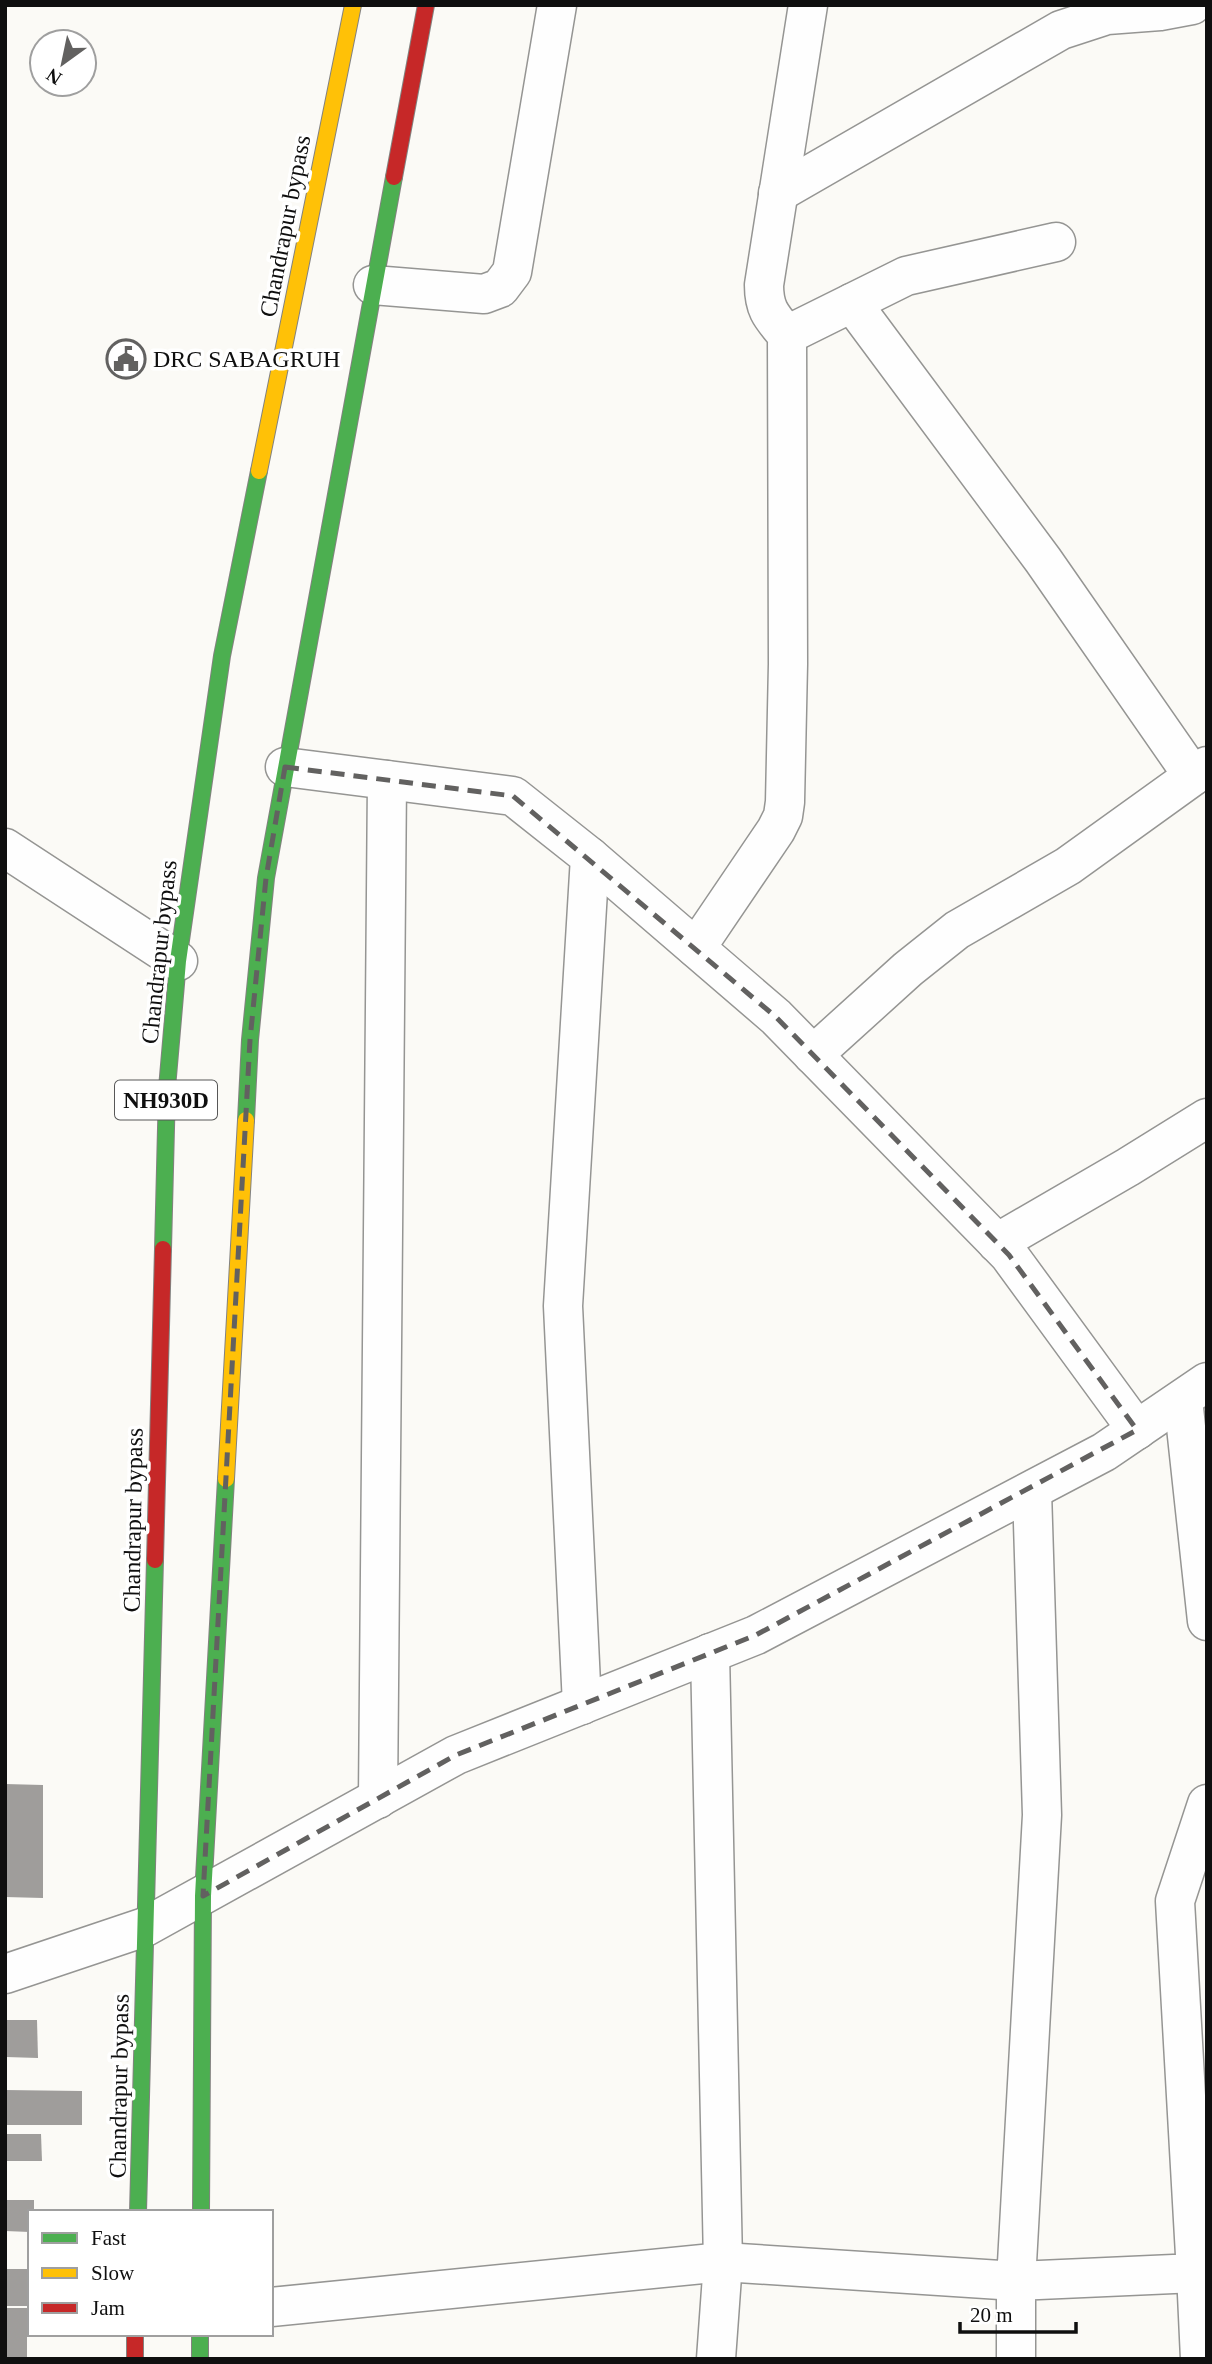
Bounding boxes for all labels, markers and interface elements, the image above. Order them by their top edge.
north arrow [28,28,98,98]
text: N [42,64,65,89]
street label: Chandrapur bypass [255,133,315,319]
public building icon: DRC SABAGRUH [105,338,147,380]
place label: DRC SABAGRUH [153,346,340,372]
street label: Chandrapur bypass [136,859,182,1045]
road number: NH930D [115,1080,217,1120]
street label: Chandrapur bypass [118,1427,148,1613]
street label: Chandrapur bypass [104,1993,134,2179]
legend [28,2210,273,2336]
text: Fast [91,2226,126,2250]
text: Slow [91,2261,135,2285]
scale bar [960,2290,1076,2334]
text: Jam [91,2296,125,2320]
text: 20 m [970,2303,1013,2327]

